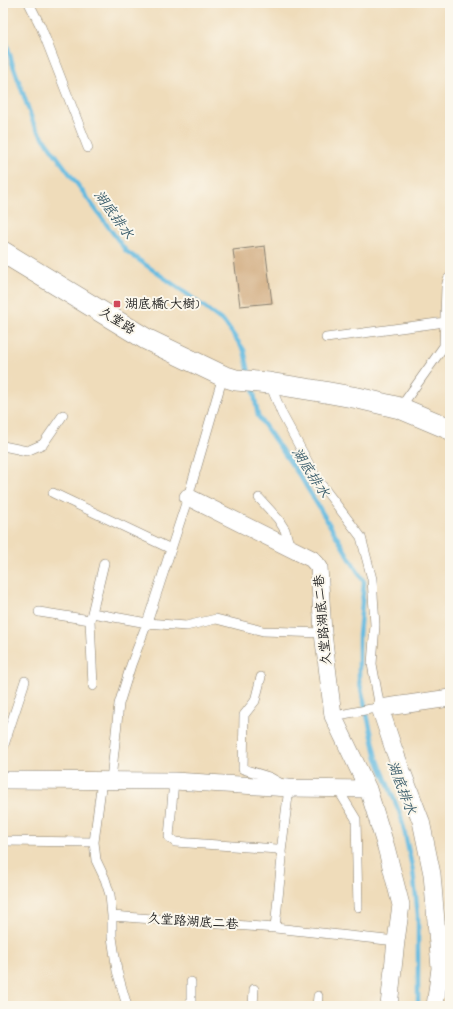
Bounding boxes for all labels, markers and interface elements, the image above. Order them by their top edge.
water label: 湖底排水 [88,186,139,245]
place label: 湖底橋(大樹) [125,295,199,314]
marker: 湖底橋(大樹) [112,299,122,309]
street label: 久堂路 [95,303,139,339]
water label: 湖底排水 [286,444,335,503]
street label: 久堂路湖底二巷 [310,574,336,666]
water label: 湖底排水 [381,758,421,819]
street label: 久堂路湖底二巷 [147,909,239,935]

